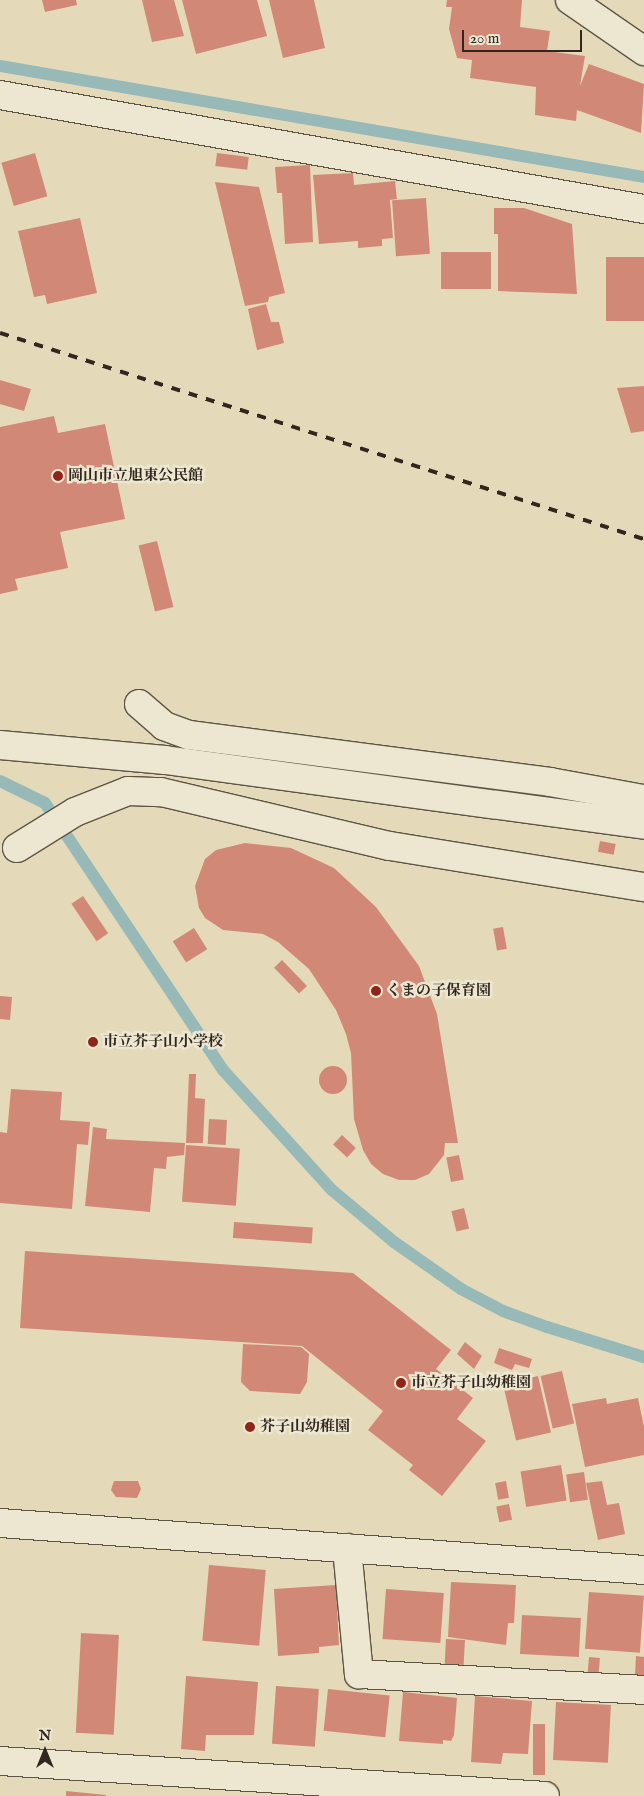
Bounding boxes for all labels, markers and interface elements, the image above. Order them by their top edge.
scale bar [464,20,584,52]
text: 20 m [470,29,499,48]
place label: 岡山市立旭東公民館 [68,467,203,485]
marker: 岡山市立旭東公民館 [52,470,64,482]
place label: くまの子保育園 [386,982,491,1000]
marker: くまの子保育園 [370,985,382,997]
place label: 市立芥子山小学校 [103,1033,223,1051]
marker: 市立芥子山小学校 [87,1036,99,1048]
place label: 市立芥子山幼稚園 [411,1374,531,1392]
marker: 市立芥子山幼稚園 [395,1377,407,1389]
place label: 芥子山幼稚園 [260,1418,350,1436]
marker: 芥子山幼稚園 [244,1421,256,1433]
north arrow [20,1726,70,1776]
text: N [39,1727,51,1745]

